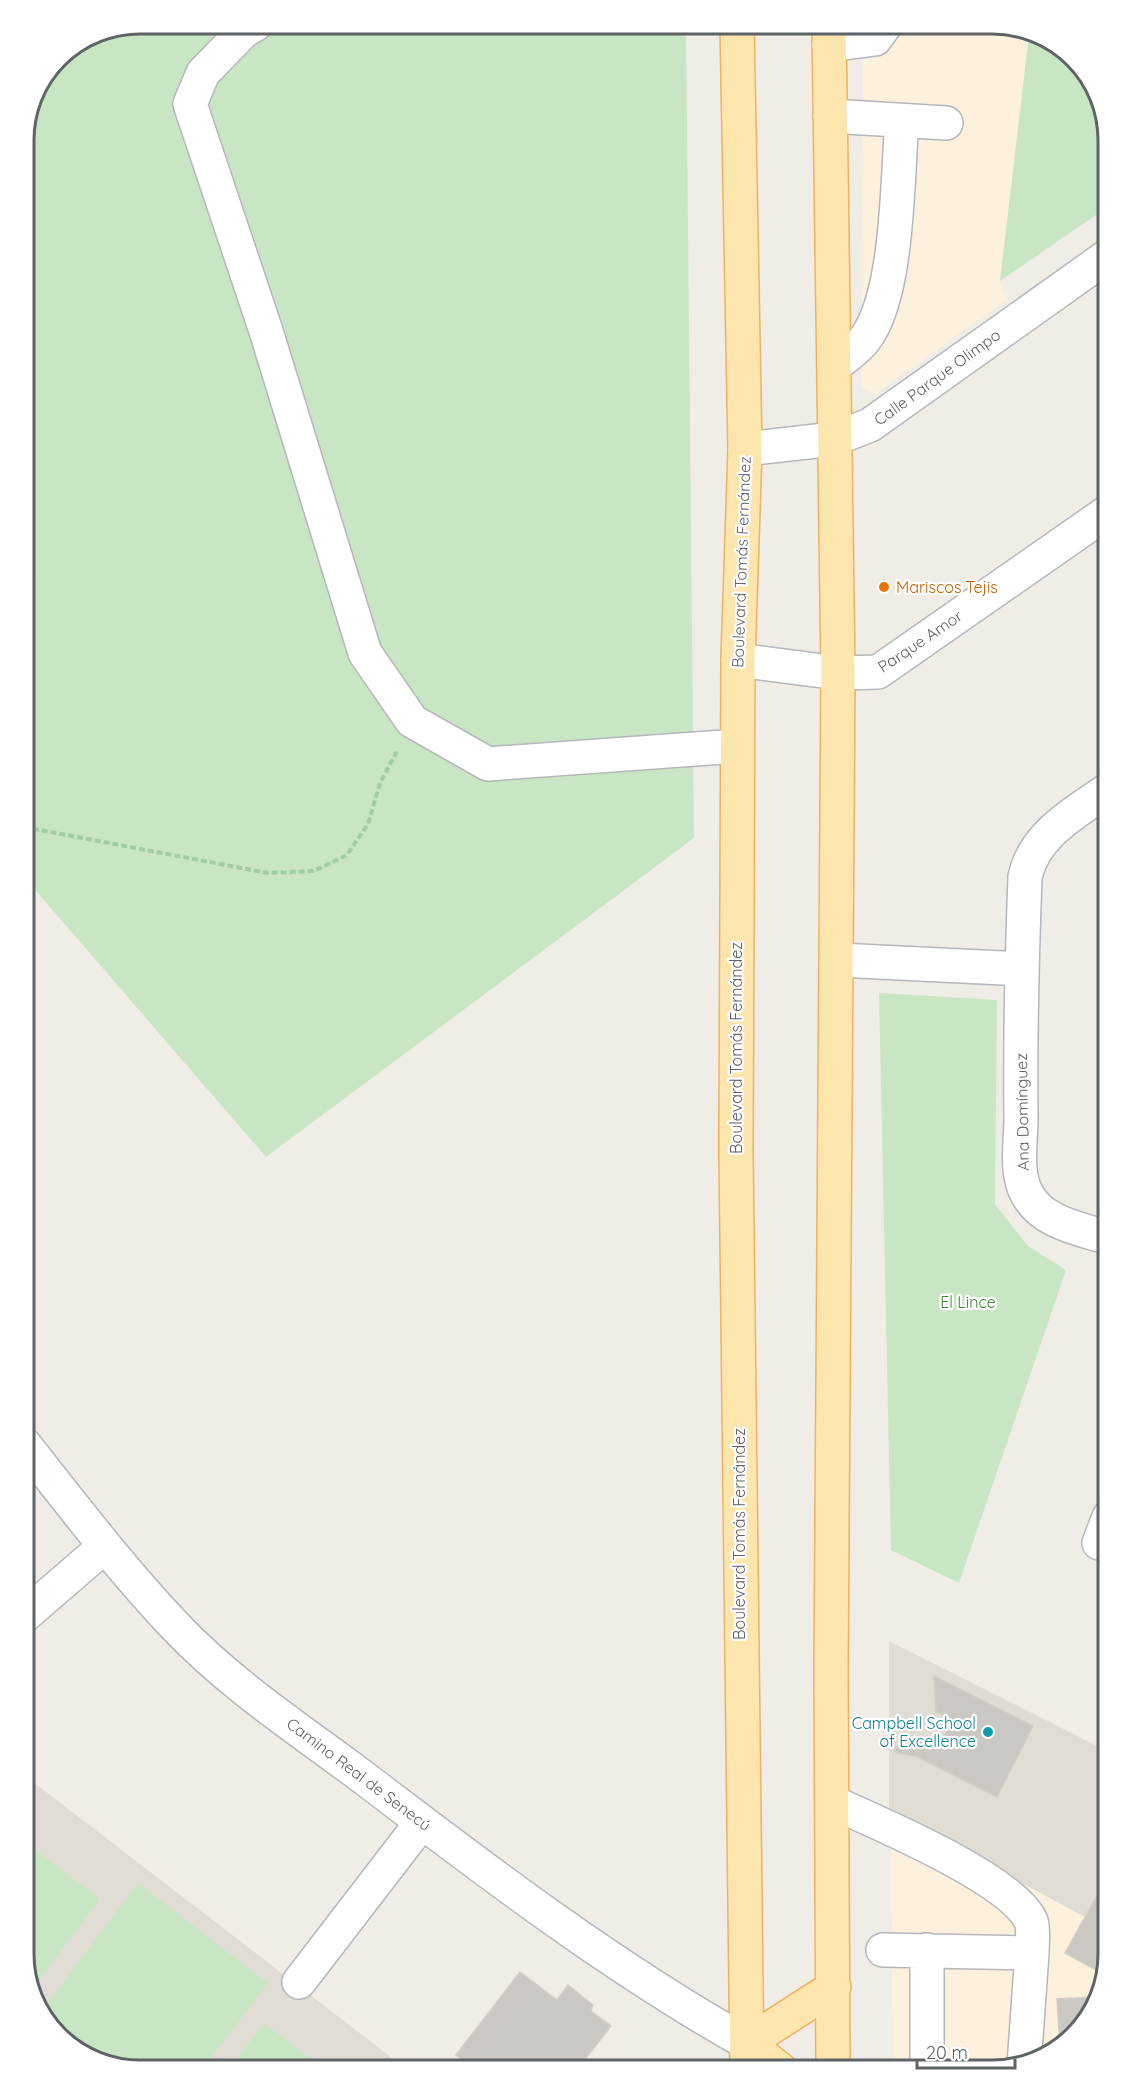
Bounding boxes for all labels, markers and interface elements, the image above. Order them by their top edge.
street label: Calle Parque Olimpo [870,324,1004,430]
street label: Boulevard Tomás Fernández [727,456,755,668]
place label: Mariscos Tejis [896,577,998,597]
marker: Mariscos Tejis [877,580,891,594]
street label: Parque Amor [874,605,966,677]
street label: Boulevard Tomás Fernández [726,942,746,1154]
street label: Ana Domínguez [1011,1053,1033,1171]
park label: El Lince [940,1292,996,1312]
street label: Boulevard Tomás Fernández [729,1428,749,1640]
street label: Camino Real de Senecú [283,1713,435,1835]
place label: Campbell School of Excellence [852,1713,976,1751]
marker: Campbell School of Excellence [981,1725,995,1739]
scale bar [917,2032,1014,2070]
text: 20 m [926,2041,968,2064]

